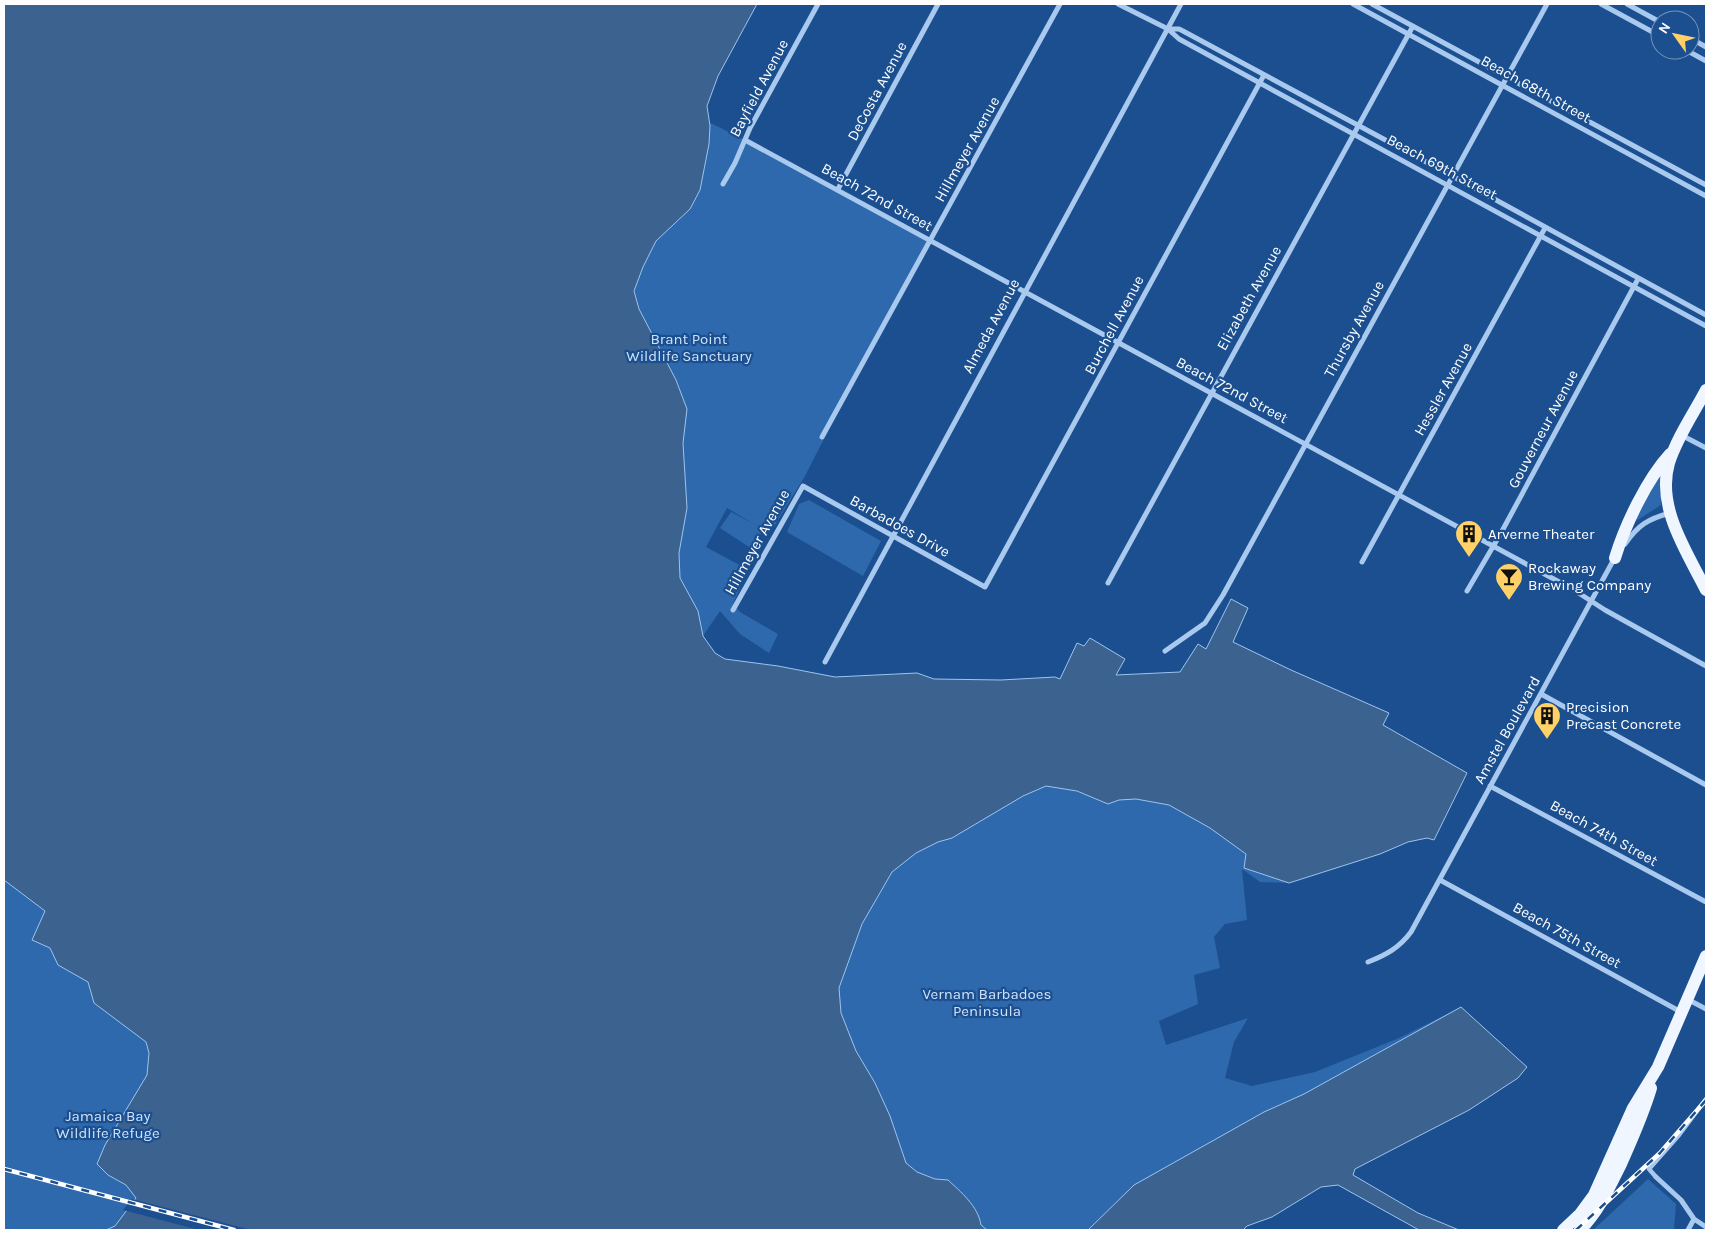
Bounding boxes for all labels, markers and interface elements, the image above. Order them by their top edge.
north arrow [1650,10,1700,60]
text: N [1655,19,1674,37]
street label: Bayfield Avenue [726,36,792,140]
street label: DeCosta Avenue [843,38,911,144]
street label: Beach 68th Street [1478,51,1594,127]
street label: Hillmeyer Avenue [931,93,1003,205]
street label: Beach 69th Street [1384,130,1501,204]
street label: Beach 72nd Street [818,159,936,235]
street label: Elizabeth Avenue [1213,243,1285,353]
street label: Burchell Avenue [1080,272,1148,378]
street label: Almeda Avenue [958,276,1024,376]
street label: Thursby Avenue [1320,278,1388,380]
park label: Brant Point Wildlife Sanctuary [626,330,752,365]
street label: Hessler Avenue [1410,339,1476,439]
street label: Beach 72nd Street [1173,353,1291,427]
street label: Gouverneur Avenue [1504,367,1582,491]
street label: Hillmeyer Avenue [721,486,793,598]
street label: Barbadoes Drive [847,491,953,561]
building icon: Arverne Theater [1454,519,1484,558]
place label: Arverne Theater [1488,525,1595,543]
place label: Rockaway Brewing Company [1528,559,1651,594]
bar icon: Rockaway Brewing Company [1494,562,1524,601]
street label: Amstel Boulevard [1470,673,1544,787]
place label: Precision Precast Concrete [1566,698,1681,733]
building icon: Precision Precast Concrete [1532,701,1562,740]
street label: Beach 74th Street [1547,796,1661,870]
street label: Beach 75th Street [1510,898,1624,972]
park label: Vernam Barbadoes Peninsula [923,985,1051,1020]
park label: Jamaica Bay Wildlife Refuge [56,1107,160,1142]

